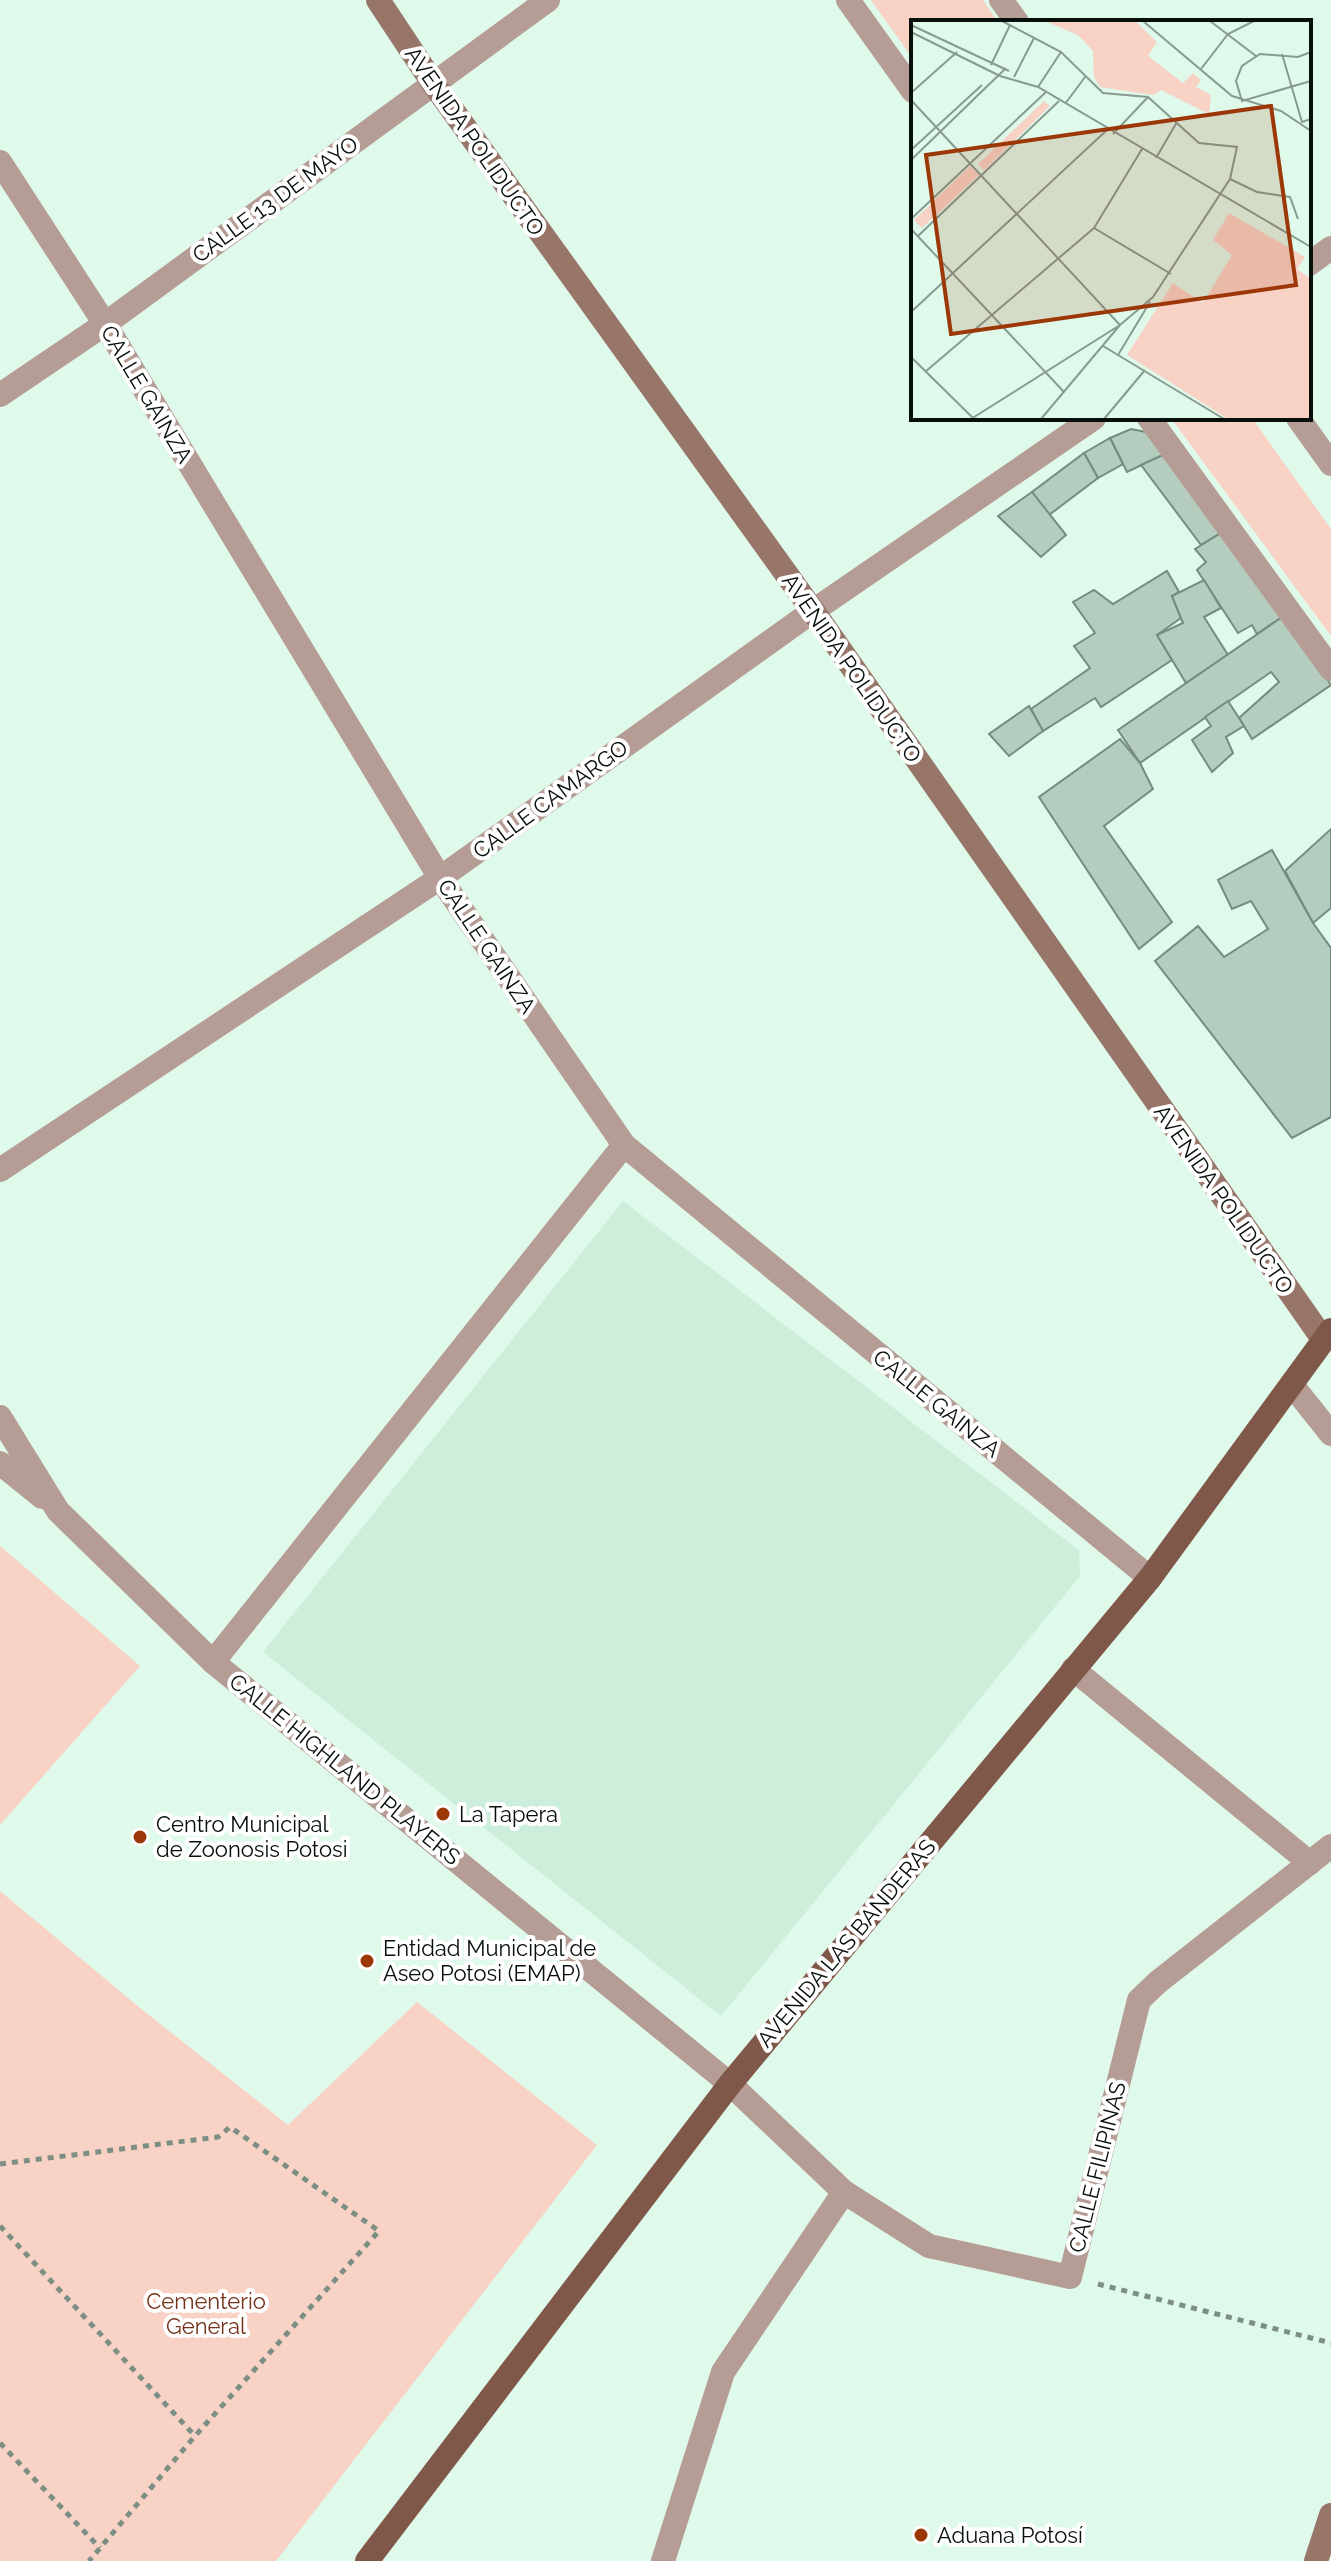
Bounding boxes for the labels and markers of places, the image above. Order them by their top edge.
place label: La Tapera [459,1801,558,1827]
marker: La Tapera [434,1805,452,1823]
place label: Centro Municipal de Zoonosis Potosi [156,1811,348,1862]
marker: Centro Municipal de Zoonosis Potosi [131,1828,149,1846]
place label: Entidad Municipal de Aseo Potosi (EMAP) [383,1935,596,1986]
marker: Entidad Municipal de Aseo Potosi (EMAP) [358,1952,376,1970]
place label: Aduana Potosí [937,2522,1083,2548]
marker: Aduana Potosí [912,2526,930,2544]

